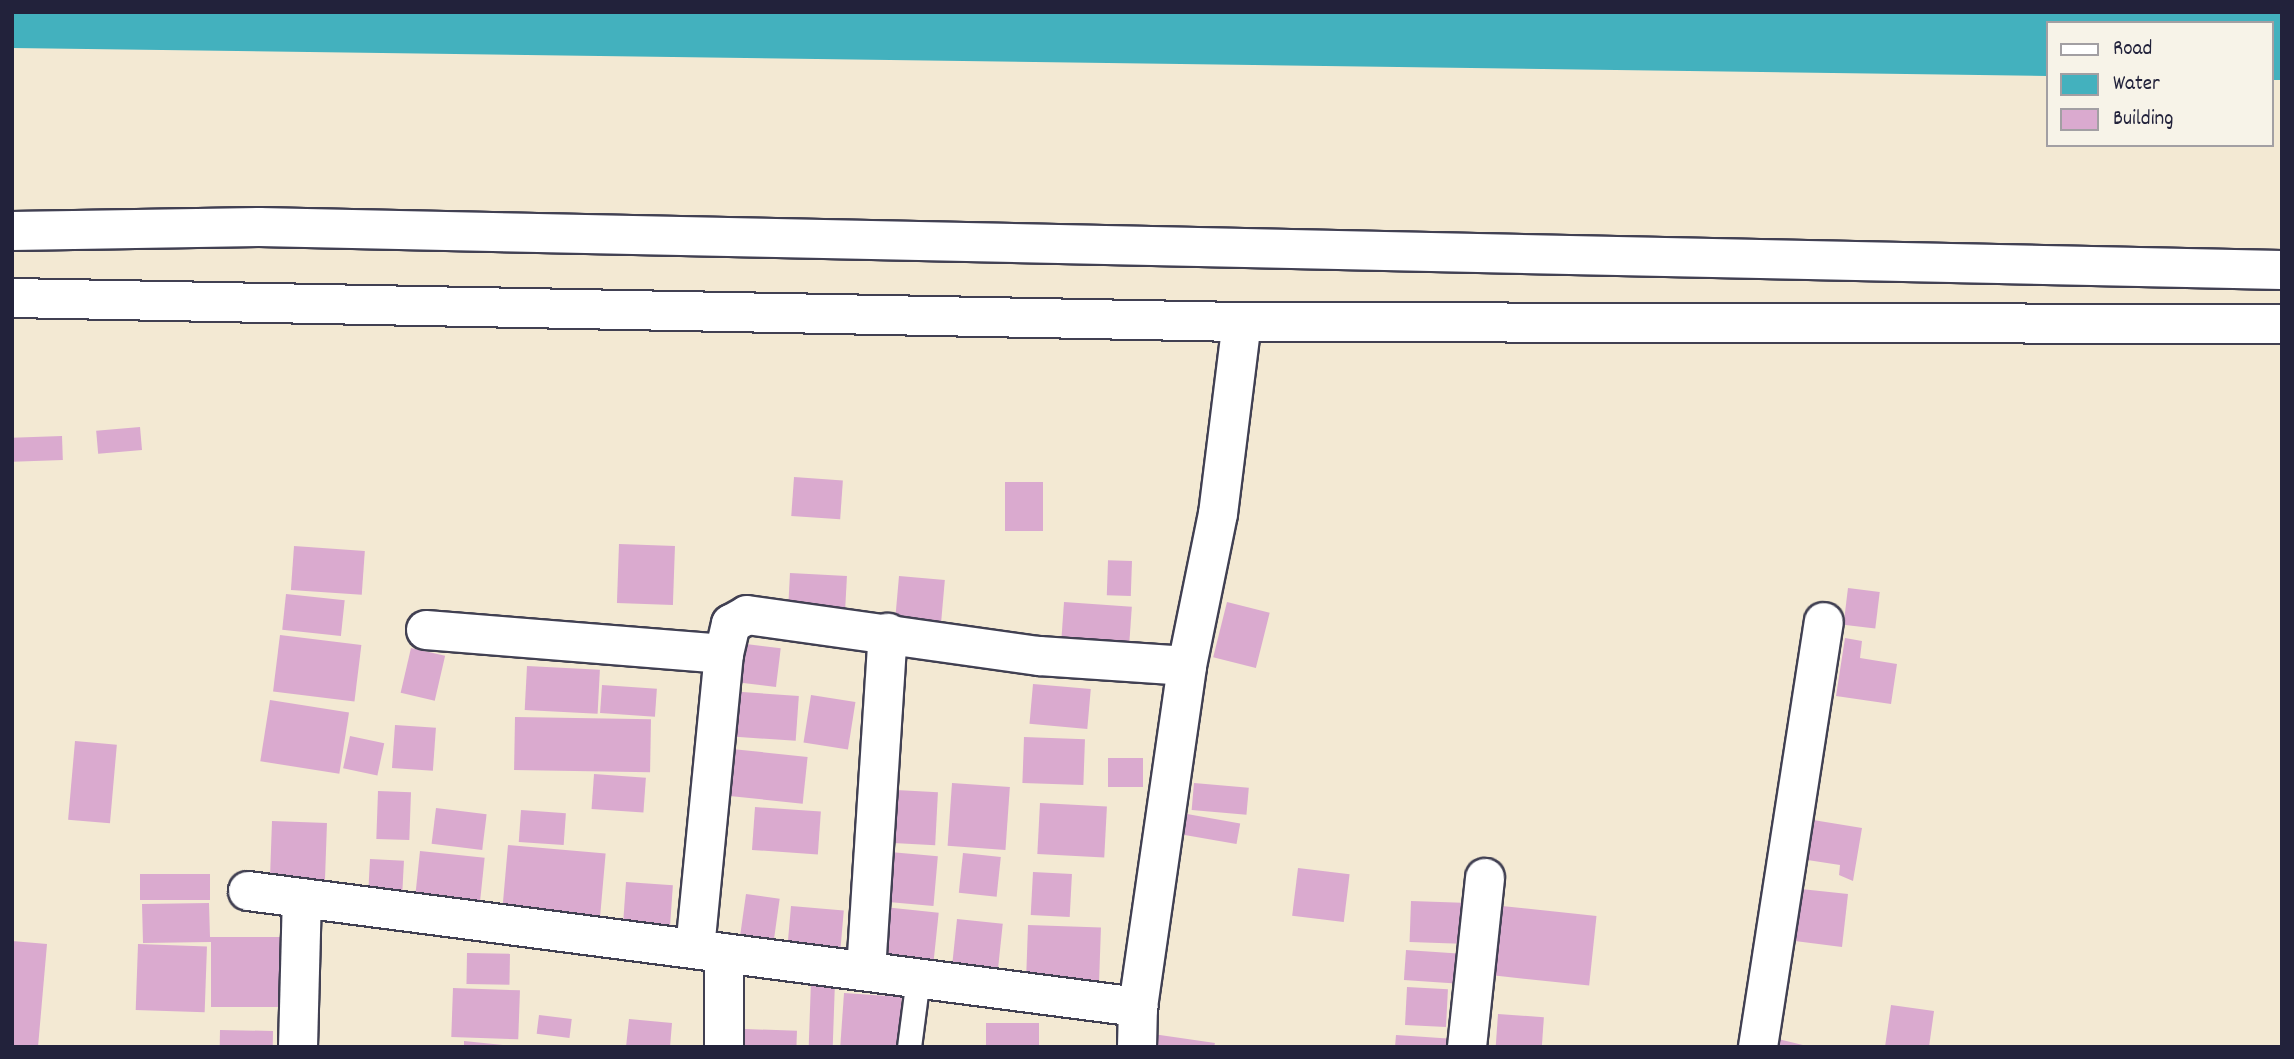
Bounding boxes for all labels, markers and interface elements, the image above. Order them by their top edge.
legend [2046,21,2273,147]
text: Road [2113,35,2152,65]
text: Water [2113,70,2160,100]
text: Building [2113,105,2173,135]

